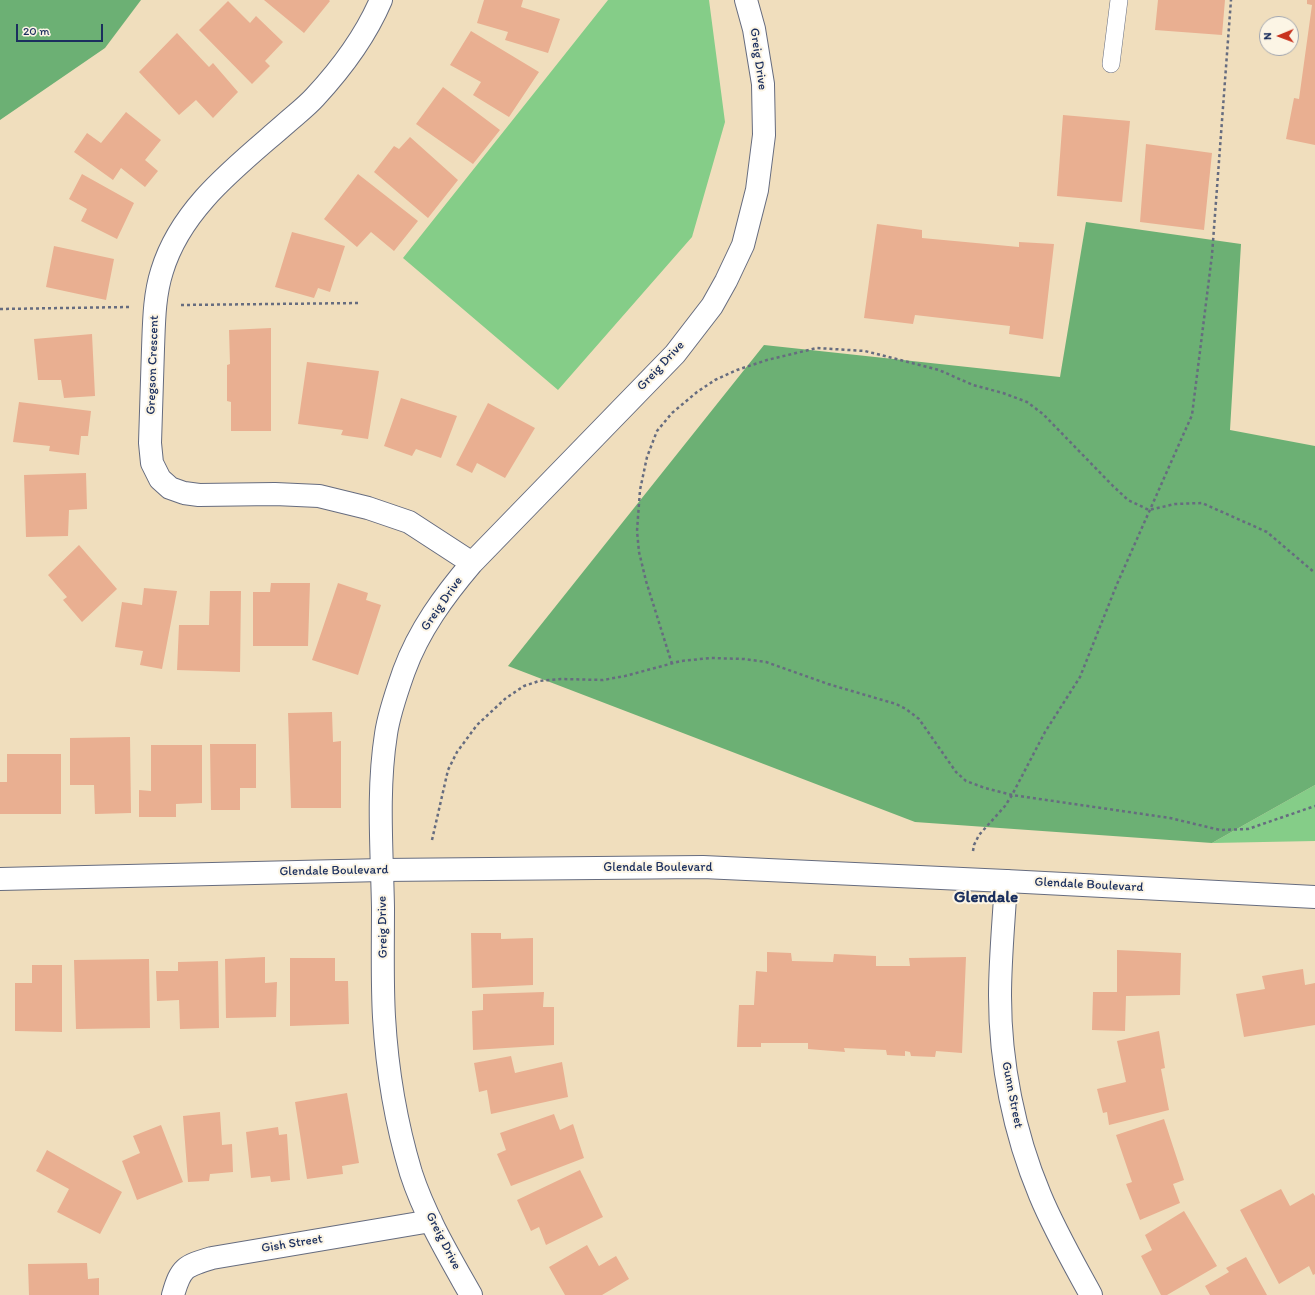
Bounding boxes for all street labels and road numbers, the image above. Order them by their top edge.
street label: Greig Drive [746,27,770,91]
street label: Gregson Crescent [143,315,163,415]
street label: Greig Drive [634,338,688,394]
street label: Greig Drive [418,574,466,634]
street label: Glendale Boulevard [603,860,713,876]
street label: Glendale Boulevard [279,862,389,880]
street label: Glendale Boulevard [1034,874,1144,896]
street label: Greig Drive [375,896,391,958]
street label: Gunn Street [998,1060,1026,1130]
street label: Greig Drive [422,1210,464,1272]
street label: Gish Street [260,1231,324,1257]

